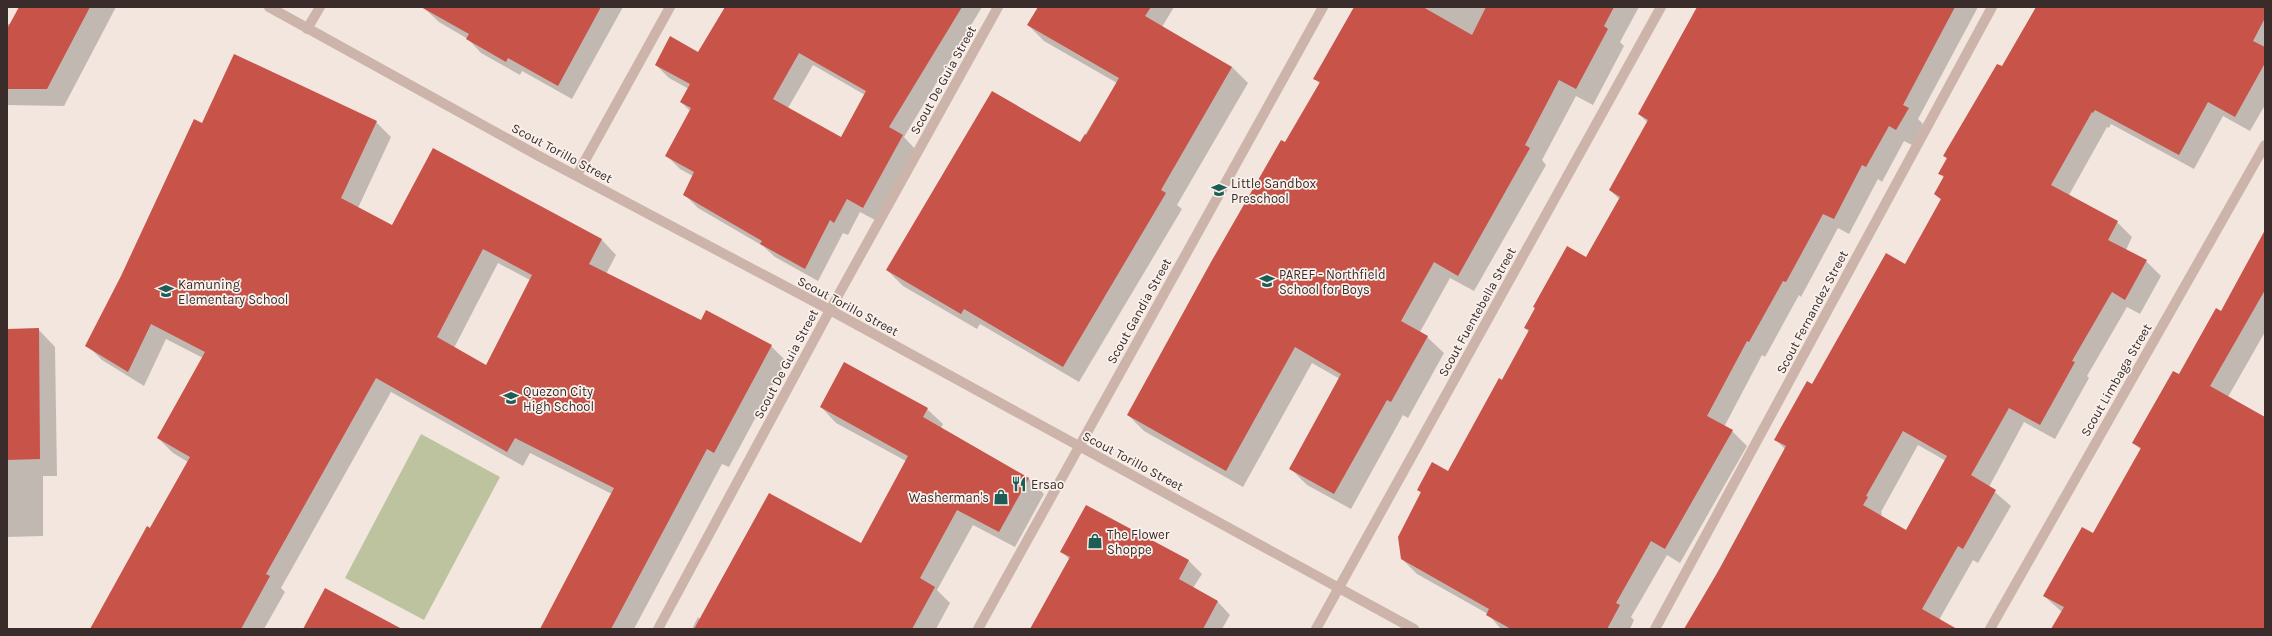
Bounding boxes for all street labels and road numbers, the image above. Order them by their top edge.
street label: Scout De Guia Street [907,23,979,137]
street label: Scout Torillo Street [509,120,615,186]
street label: Scout Fuentebella Street [1435,245,1519,379]
street label: Scout Fernandez Street [1773,248,1851,376]
street label: Scout Gandia Street [1104,255,1174,366]
street label: Scout Torillo Street [795,273,901,339]
street label: Scout De Guia Street [751,307,821,421]
street label: Scout Limbaga Street [2078,321,2154,439]
street label: Scout Torillo Street [1080,428,1186,494]

